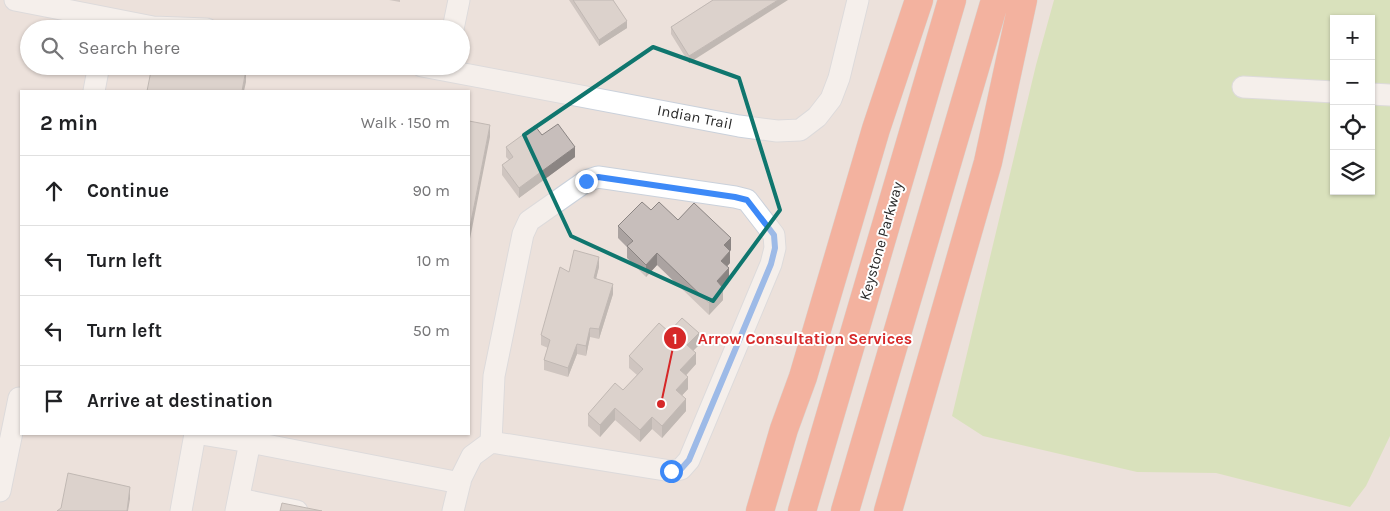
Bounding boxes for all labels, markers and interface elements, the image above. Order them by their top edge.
map controls [1330,15,1375,195]
button: + [1330,15,1375,60]
search box [20,20,470,75]
icon: search [38,34,66,62]
text: Search here [78,37,180,59]
button: − [1330,60,1375,105]
street label: Indian Trail [656,101,734,133]
button: locate [1330,105,1375,150]
text: 2 min [40,111,98,135]
text: Walk · 150 m [361,113,450,132]
button: layers [1330,150,1375,195]
route end [575,170,598,193]
icon: ahead [40,177,68,205]
text: Continue [87,180,169,202]
street label: Keystone Parkway [855,180,907,302]
text: 90 m [412,181,450,200]
icon: left [40,247,68,275]
text: Turn left [87,250,162,272]
text: 10 m [416,251,450,270]
icon: left [40,317,68,345]
text: Turn left [87,320,162,342]
text: 50 m [413,321,450,340]
callout: Arrow Consultation Services [663,323,922,354]
text: Arrow Consultation Services [698,329,912,348]
text: 1 [672,330,678,348]
icon: arrive [40,387,68,415]
text: Arrive at destination [87,390,273,412]
route start [660,460,683,483]

